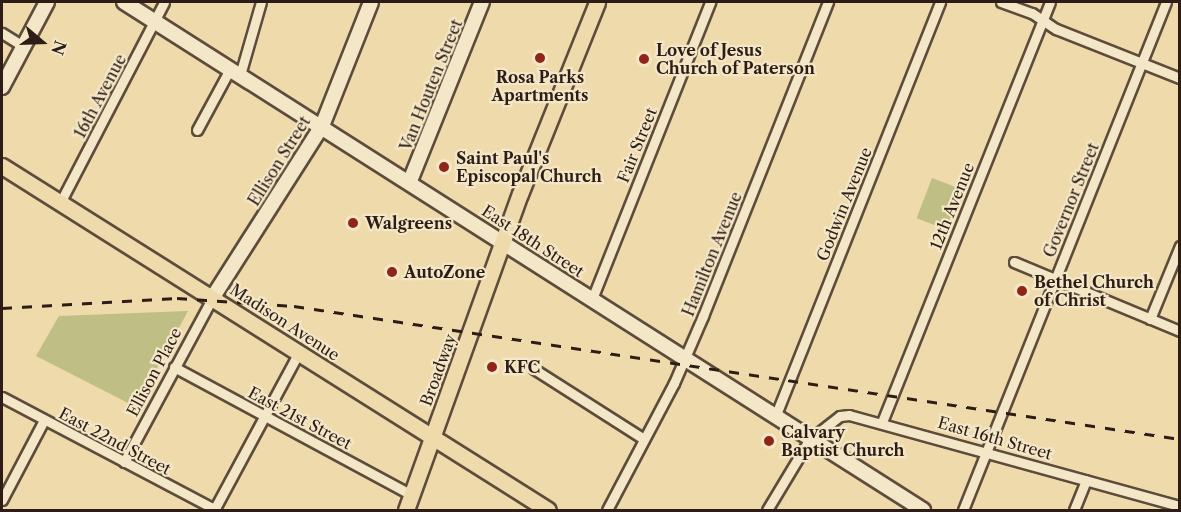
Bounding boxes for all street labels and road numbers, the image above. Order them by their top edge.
street label: Van Houten Street [396,16,466,154]
street label: 16th Avenue [70,50,130,142]
street label: Fair Street [613,105,661,185]
street label: Ellison Street [244,113,314,209]
street label: Governor Street [1039,140,1103,260]
street label: Godwin Avenue [812,144,876,264]
street label: 12th Avenue [926,159,978,253]
street label: Hamilton Avenue [678,189,746,319]
street label: East 18th Street [478,201,588,281]
street label: Madison Avenue [227,279,343,365]
street label: Ellison Place [123,324,185,420]
street label: Broadway [416,331,460,409]
street label: East 21st Street [245,383,355,453]
street label: East 22nd Street [56,403,174,479]
street label: East 16th Street [936,413,1054,463]

